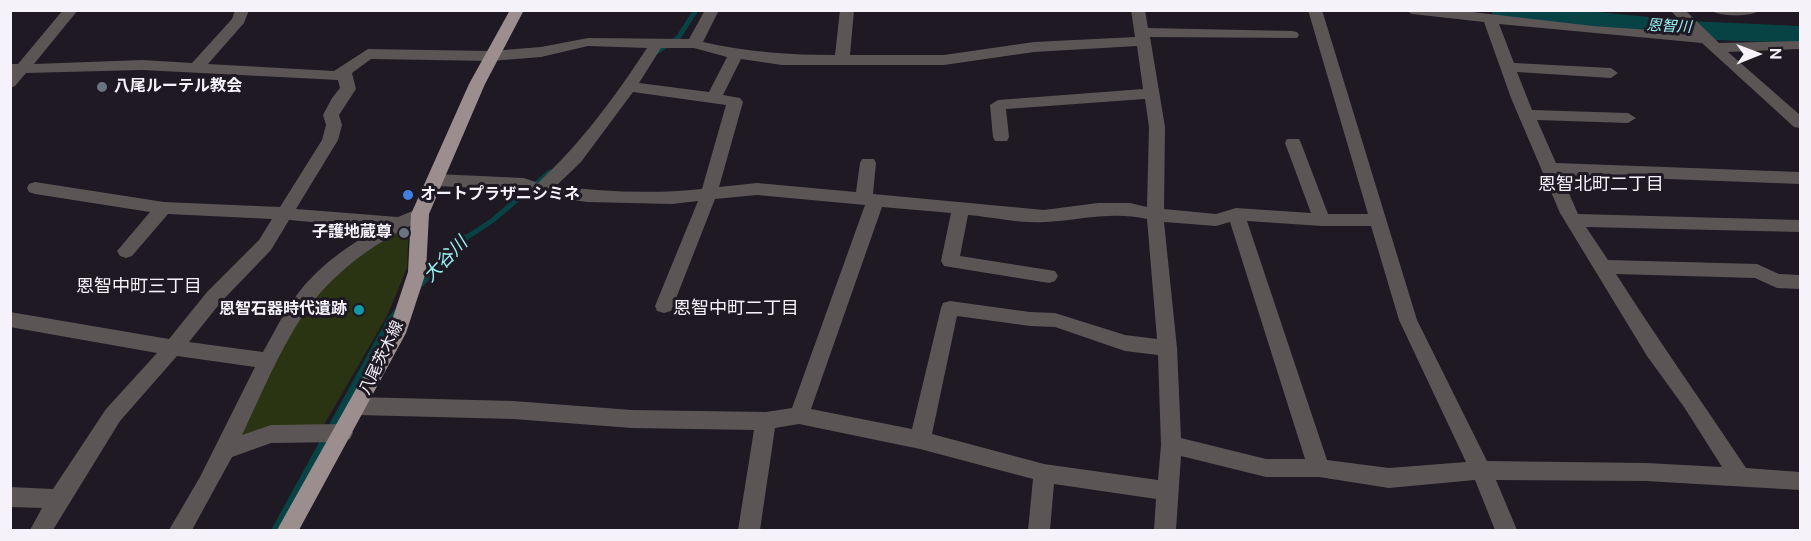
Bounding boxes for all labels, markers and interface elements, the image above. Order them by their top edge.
water label: 恩智川 [1646,17,1692,37]
north arrow [1727,24,1787,84]
text: N [1765,48,1786,60]
place label: 八尾ルーテル教会 [114,77,242,97]
marker: 八尾ルーテル教会 [95,80,109,94]
district label: 恩智北町二丁目 [1538,174,1664,196]
place label: オートプラザニシミネ [420,185,580,205]
marker: オートプラザニシミネ [401,188,415,202]
place label: 子護地蔵尊 [312,223,392,243]
marker: 子護地蔵尊 [397,226,411,240]
water label: 大谷川 [419,233,473,287]
district label: 恩智中町三丁目 [76,276,202,298]
district label: 恩智中町二丁目 [673,298,799,320]
place label: 恩智石器時代遺跡 [219,300,347,320]
marker: 恩智石器時代遺跡 [352,303,366,317]
street label: 八尾茨木線 [356,318,408,398]

